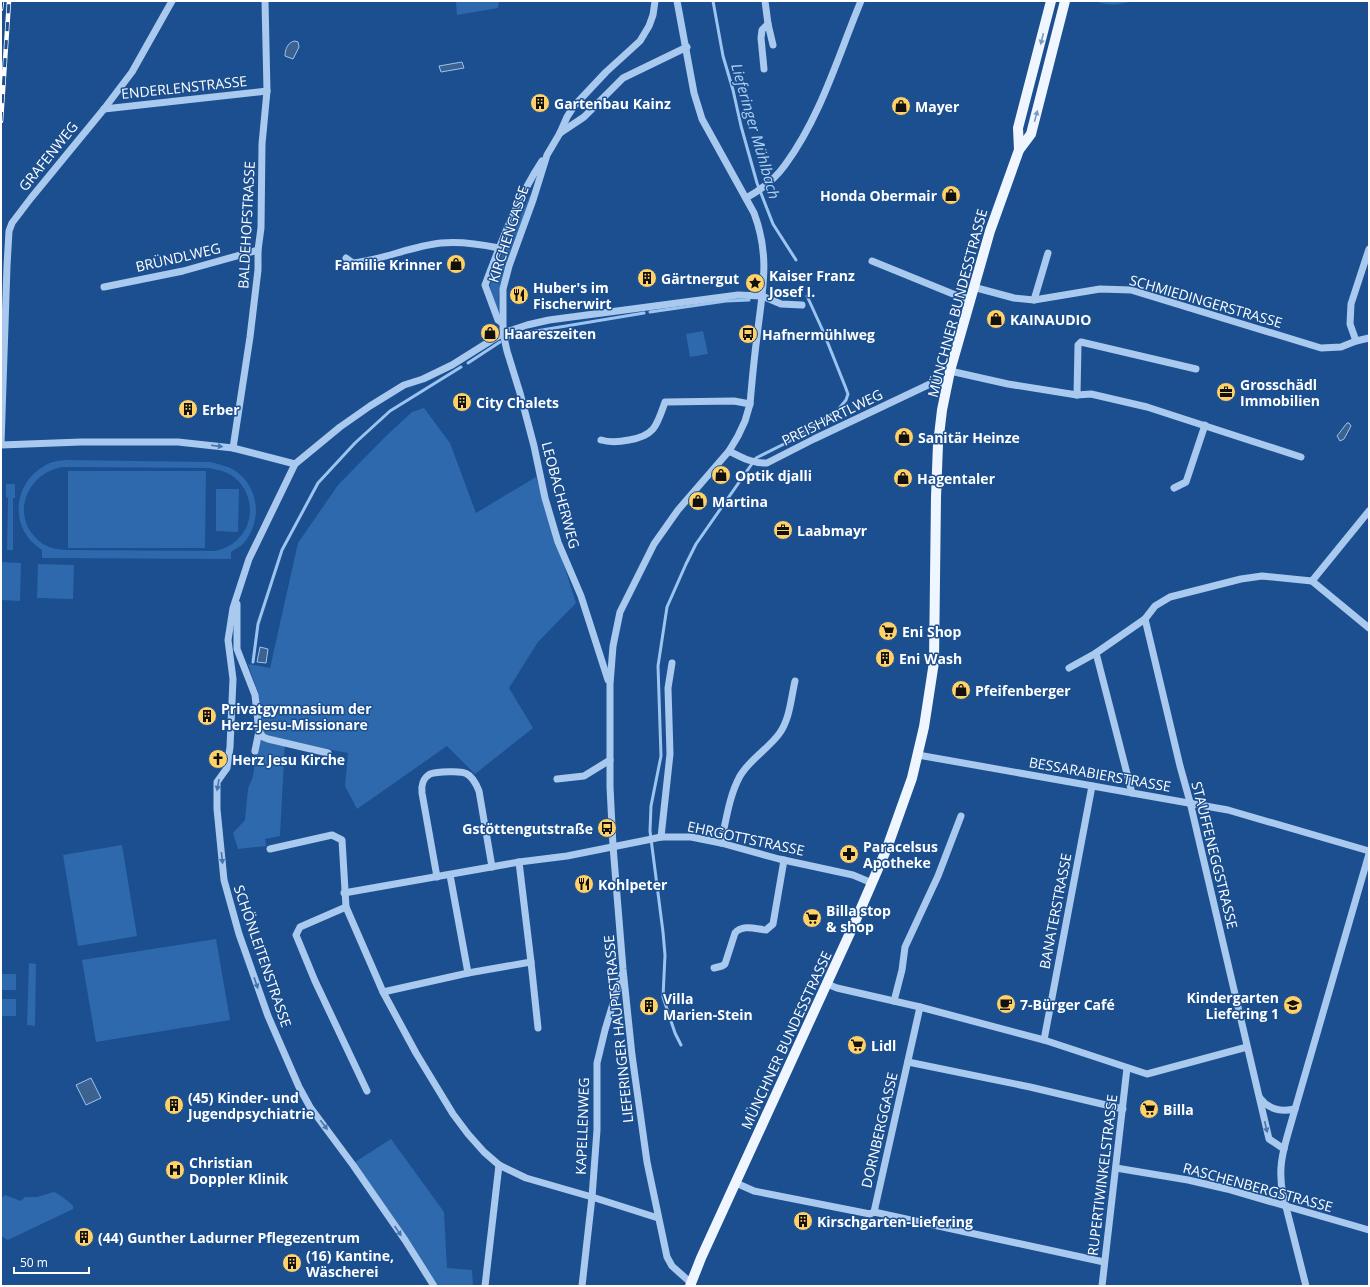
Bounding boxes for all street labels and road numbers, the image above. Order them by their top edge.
street label: ENDERLENSTRASSE [120,71,248,103]
street label: GRAFENWEG [14,117,82,195]
street label: BALDEHOFSTRASSE [233,161,259,289]
street label: KIRCHENGASSE [483,183,533,285]
street label: MÜNCHNER BUNDESSTRASSE [923,207,991,399]
street label: BRÜNDLWEG [134,238,222,276]
street label: SCHMIEDINGERSTRASSE [1127,270,1285,332]
street label: PREISHARTLWEG [778,384,886,450]
street label: LEOBACHERWEG [538,439,584,551]
street label: BESSARABIERSTRASSE [1027,752,1173,796]
street label: STAUFFENEGGSTRASSE [1187,779,1243,931]
street label: EHRGOTTSTRASSE [686,816,806,860]
street label: BANATERSTRASSE [1034,852,1076,970]
street label: SCHÖNLEITENSTRASSE [230,882,296,1030]
street label: LIEFERINGER HAUPTSTRASSE [599,934,637,1124]
street label: MÜNCHNER BUNDESSTRASSE [736,948,836,1132]
street label: DORNBERGGASSE [856,1070,902,1190]
street label: KAPELLENWEG [571,1077,593,1175]
street label: RUPERTIWINKELSTRASSE [1083,1093,1121,1257]
street label: RASCHENBERGSTRASSE [1181,1158,1335,1216]

